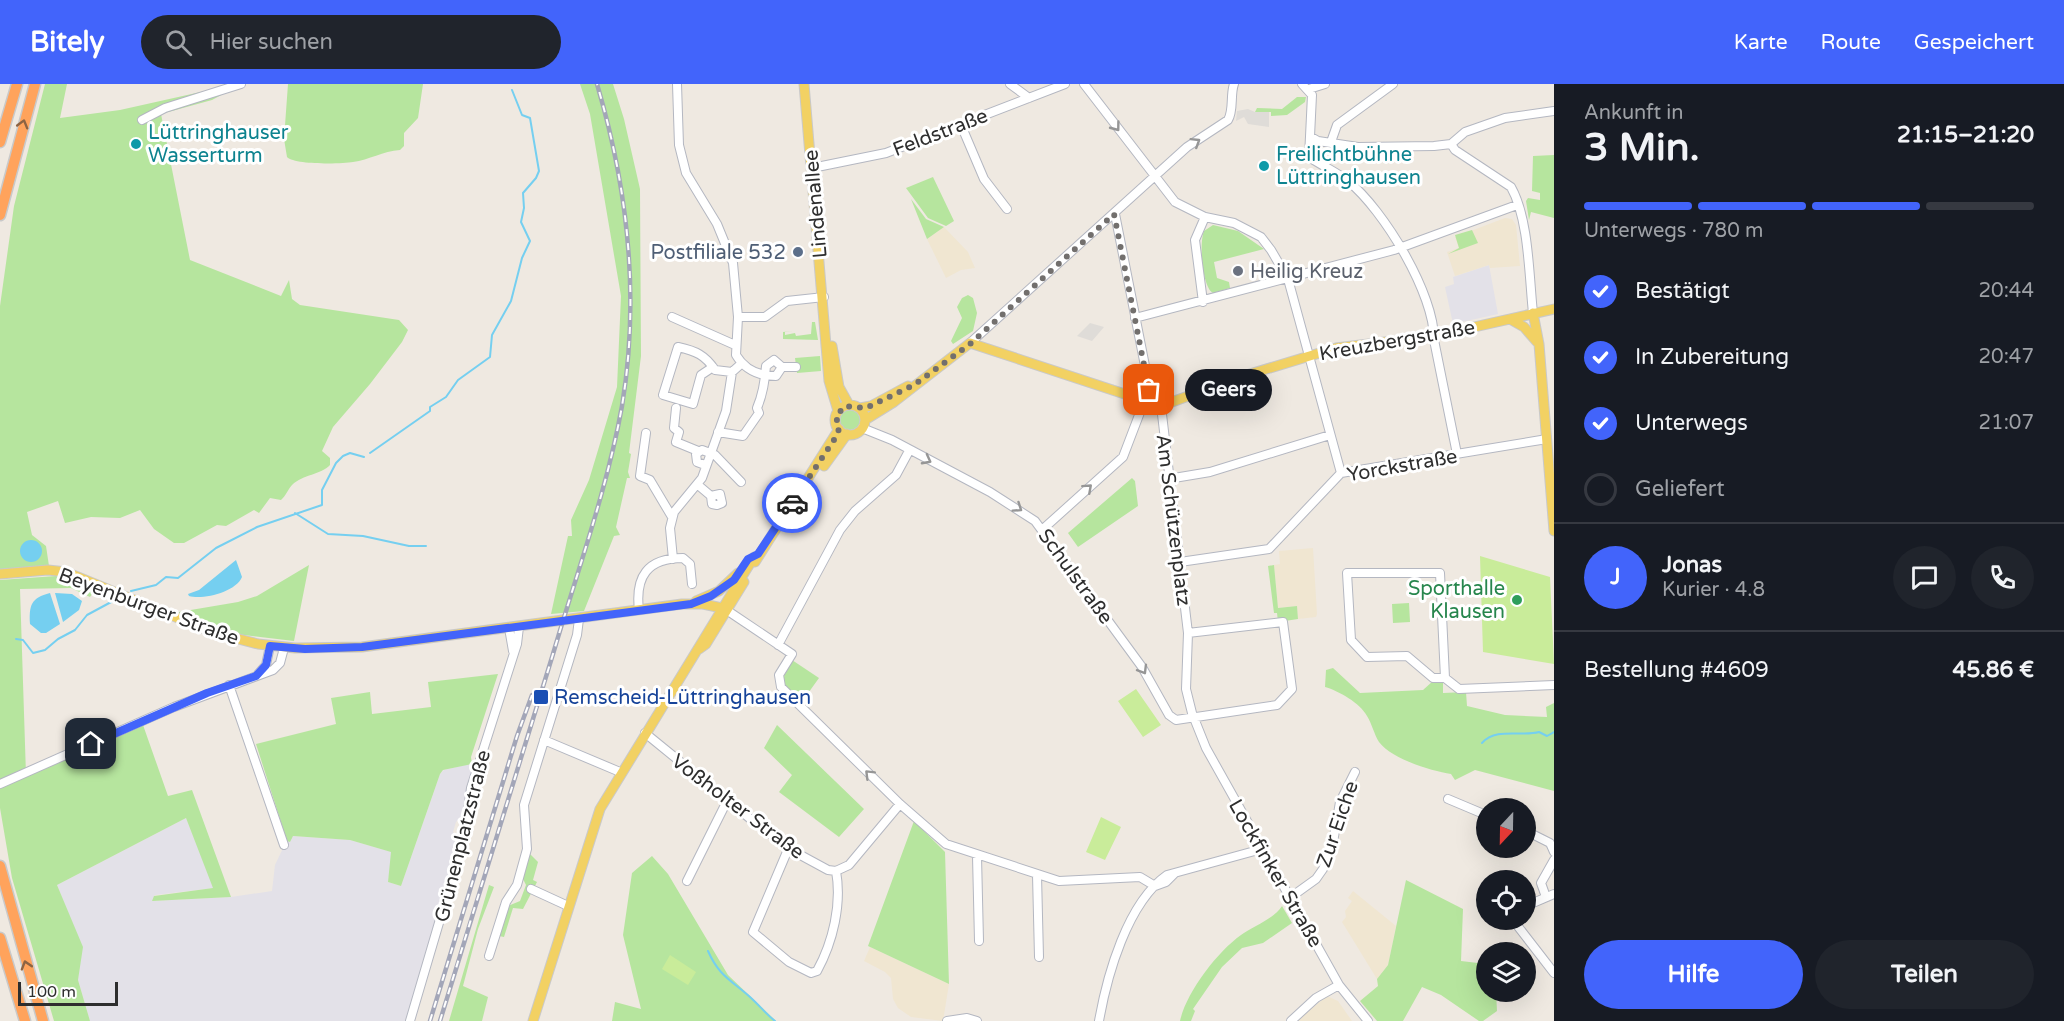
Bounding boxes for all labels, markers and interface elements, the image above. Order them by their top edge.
search box [141,15,561,69]
text: Bitely [30,25,105,59]
icon: search [162,26,195,59]
text: Hier suchen [210,29,333,55]
text: Karte [1734,30,1788,55]
text: Route [1821,30,1881,55]
text: Gespeichert [1914,30,2034,55]
text: Ankunft in [1584,101,1683,125]
street label: Feldstraße [889,104,991,162]
one-way arrow [16,120,28,130]
one-way arrow [1109,120,1120,131]
place label: Lüttringhauser Wasserturm [148,121,289,168]
text: 21:15–21:20 [1897,122,2034,148]
text: 3 Min. [1584,124,1700,171]
marker: Lüttringhauser Wasserturm [129,137,143,151]
one-way arrow [1190,137,1200,149]
place label: Freilichtbühne Lüttringhausen [1276,143,1421,190]
street label: Lindenallee [799,149,833,259]
marker: Freilichtbühne Lüttringhausen [1257,159,1271,173]
text: Unterwegs · 780 m [1584,219,1763,243]
place label: Postfiliale 532 [650,241,786,265]
marker: Postfiliale 532 [791,245,805,259]
place label: Heilig Kreuz [1250,260,1363,284]
marker: Heilig Kreuz [1231,264,1245,278]
icon: check [1584,275,1617,308]
text: Bestätigt [1635,278,1730,304]
text: 20:44 [1979,279,2034,303]
street label: Kreuzbergstraße [1317,315,1477,366]
icon: check [1584,341,1617,374]
text: In Zubereitung [1635,344,1789,370]
text: 20:47 [1979,345,2034,369]
pin [1123,364,1174,415]
callout: Geers [1185,369,1272,411]
icon: bag [1132,373,1165,406]
text: Geers [1201,378,1256,402]
icon: check [1584,407,1617,440]
text: Unterwegs [1635,410,1748,436]
text: 21:07 [1979,411,2034,435]
street label: Am Schützenplatz [1151,433,1195,607]
street label: Yorckstraße [1345,444,1459,488]
one-way arrow [921,453,931,464]
courier [762,473,822,533]
text: Geliefert [1635,476,1725,502]
one-way arrow [1082,484,1092,495]
icon: car [776,487,809,520]
one-way arrow [1012,501,1022,513]
street label: Schulstraße [1033,524,1118,629]
button: chat [1893,546,1956,609]
button: phone [1971,546,2034,609]
text: Jonas [1662,552,1722,578]
street label: Beyenburger Straße [55,563,242,651]
text: J [1610,564,1621,590]
place label: Sporthalle Klausen [1408,577,1505,624]
text: Kurier · 4.8 [1662,578,1765,602]
marker: Sporthalle Klausen [1510,593,1524,607]
text: Bestellung #4609 [1584,657,1769,683]
text: 45.86 € [1953,657,2034,683]
one-way arrow [1136,664,1148,674]
place label: Remscheid-Lüttringhausen [554,686,811,710]
marker: Remscheid-Lüttringhausen [532,688,550,706]
pin [65,718,116,769]
icon: home [74,727,107,760]
street label: Grünenplatzstraße [430,748,496,925]
street label: Voßholter Straße [666,749,809,865]
one-way arrow [866,770,877,781]
street label: Zur Eiche [1312,778,1364,871]
street label: Lockfinker Straße [1223,795,1327,952]
north arrow [1476,798,1536,858]
map controls [1476,798,1536,1002]
button: locate [1476,870,1536,930]
button: Hilfe [1584,940,1803,1009]
button: Teilen [1815,940,2034,1009]
button: layers [1476,942,1536,1002]
one-way arrow [21,960,33,971]
scale bar [18,979,118,1006]
text: 100 m [27,982,76,1002]

